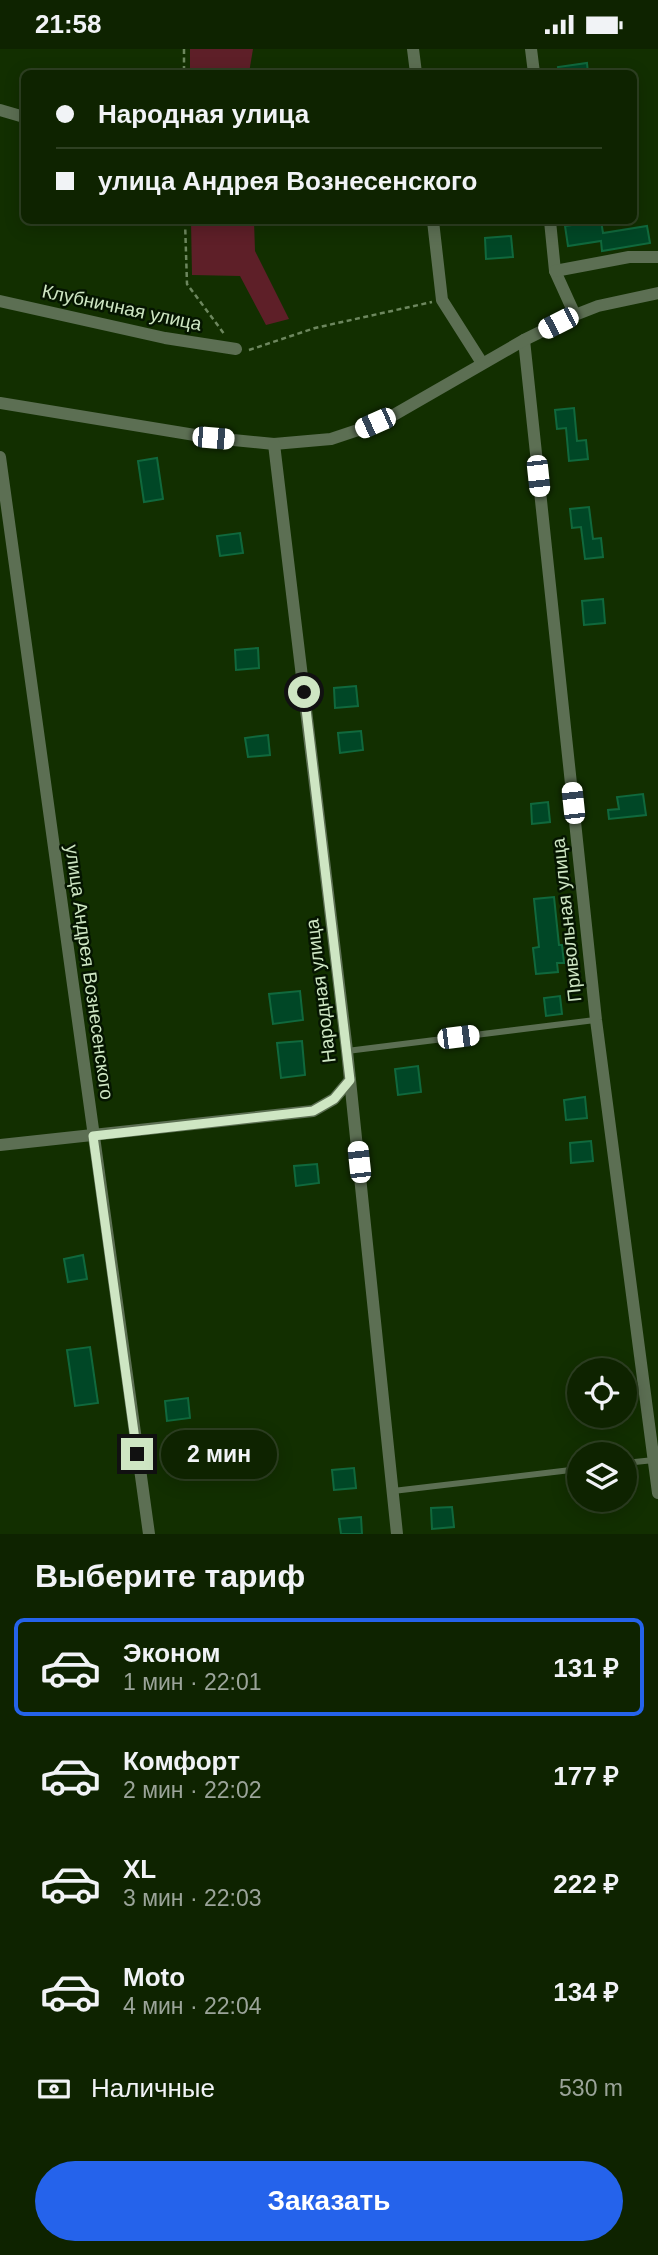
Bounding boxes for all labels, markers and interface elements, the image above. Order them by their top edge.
text: 21:58 [35,9,102,39]
text: Народная улица [98,99,309,129]
text: улица Андрея Вознесенского [98,166,477,196]
street label: Клубничная улица [40,280,204,335]
car [535,304,582,342]
car [352,405,399,441]
car [192,426,235,450]
car [526,454,551,498]
route start [288,676,320,708]
car [561,781,586,825]
street label: Привольная улица [547,837,586,1003]
street label: улица Андрея Вознесенского [61,843,118,1101]
street label: Народная улица [301,917,340,1064]
car [436,1024,481,1050]
car [347,1140,372,1184]
map controls [567,1358,637,1512]
button: locate [567,1358,637,1428]
callout: 2 мин [162,1429,277,1479]
route end [121,1438,153,1470]
text: 2 мин [187,1441,251,1467]
button: layers [567,1442,637,1512]
text: Выберите тариф [35,1558,305,1594]
icon: car [39,1636,102,1699]
text: Эконом [123,1638,221,1668]
text: 131 ₽ [553,1653,619,1683]
text: 1 мин · 22:01 [123,1669,262,1695]
icon: car [39,1744,102,1807]
text: Комфорт [123,1746,240,1776]
text: 177 ₽ [553,1761,619,1791]
text: 2 мин · 22:02 [123,1777,262,1803]
icon: car [39,1852,102,1915]
text: XL [123,1854,156,1884]
text: 222 ₽ [553,1869,619,1899]
text: 3 мин · 22:03 [123,1885,262,1911]
icon: car [39,1960,102,2023]
text: Moto [123,1962,185,1992]
text: 134 ₽ [553,1977,619,2007]
text: 4 мин · 22:04 [123,1993,262,2019]
icon: cash [35,2070,73,2108]
text: Наличные [91,2073,215,2103]
text: 530 m [559,2075,623,2101]
button: Заказать [35,2161,623,2241]

